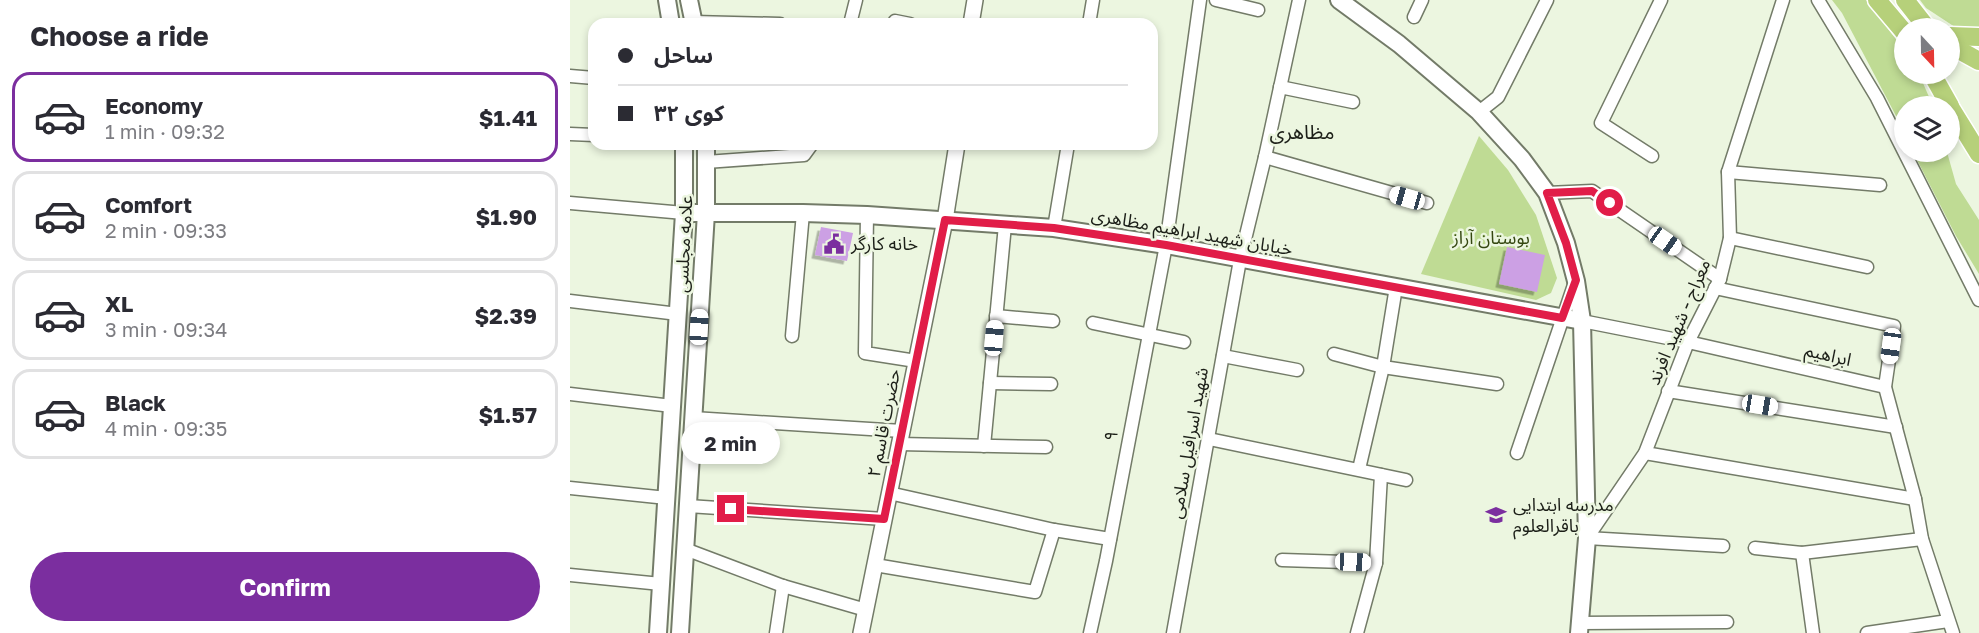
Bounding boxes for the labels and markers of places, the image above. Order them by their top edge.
public building icon: خانه کارگر [822,232,846,256]
place label: خانه کارگر [850,232,918,255]
place label: مدرسه ابتدایی باقرالعلوم [1513,493,1614,540]
school or university icon: مدرسه ابتدایی باقرالعلوم [1484,503,1508,527]

